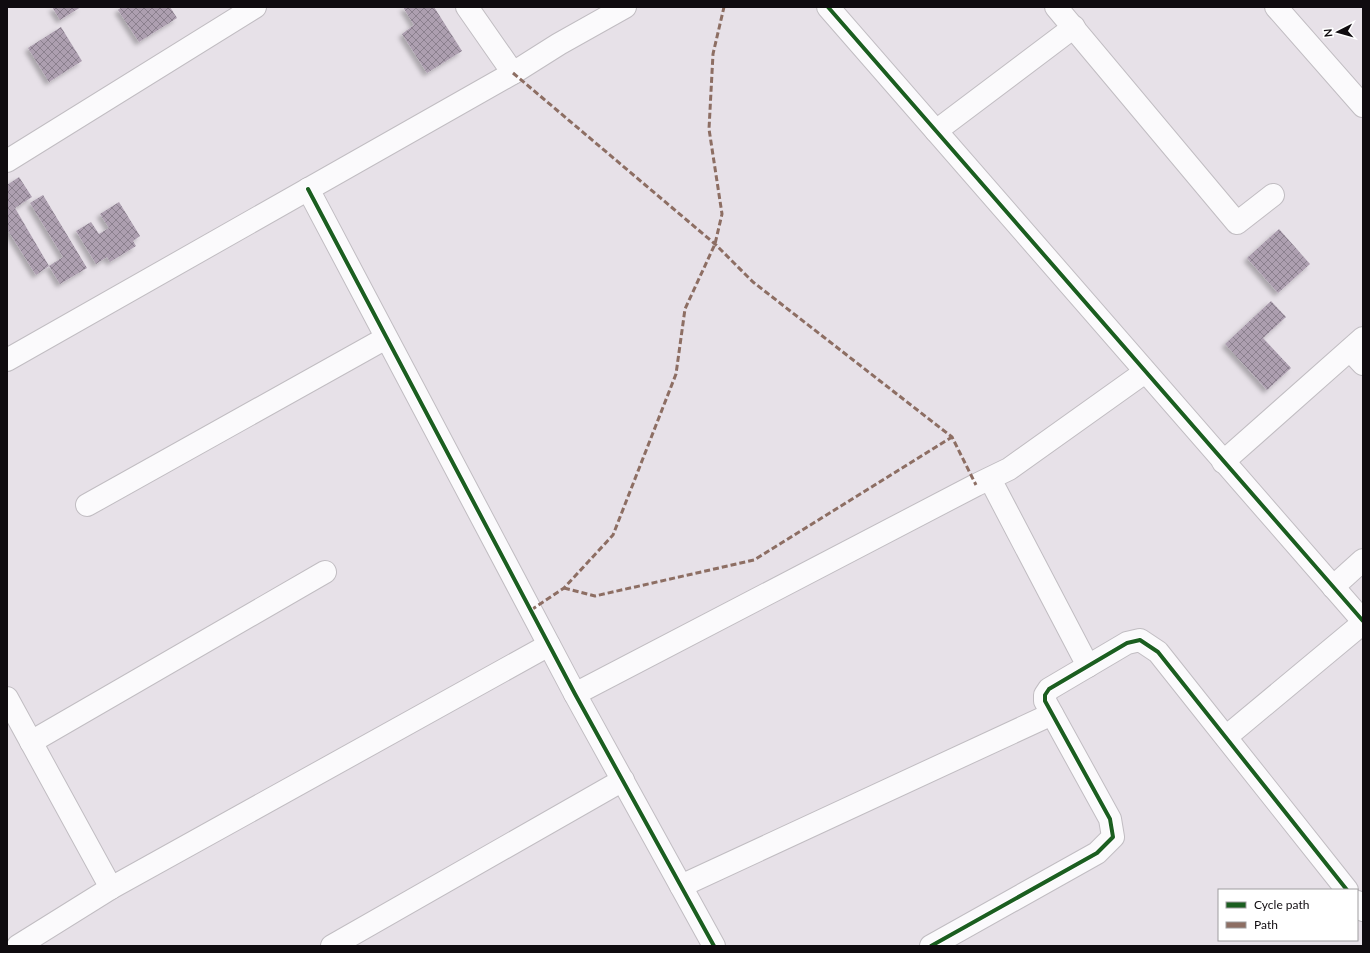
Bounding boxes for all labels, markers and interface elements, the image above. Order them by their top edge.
north arrow [1318,12,1358,52]
text: N [1321,28,1334,38]
legend [1218,889,1358,941]
text: Cycle path [1254,897,1309,912]
text: Path [1254,917,1278,932]

